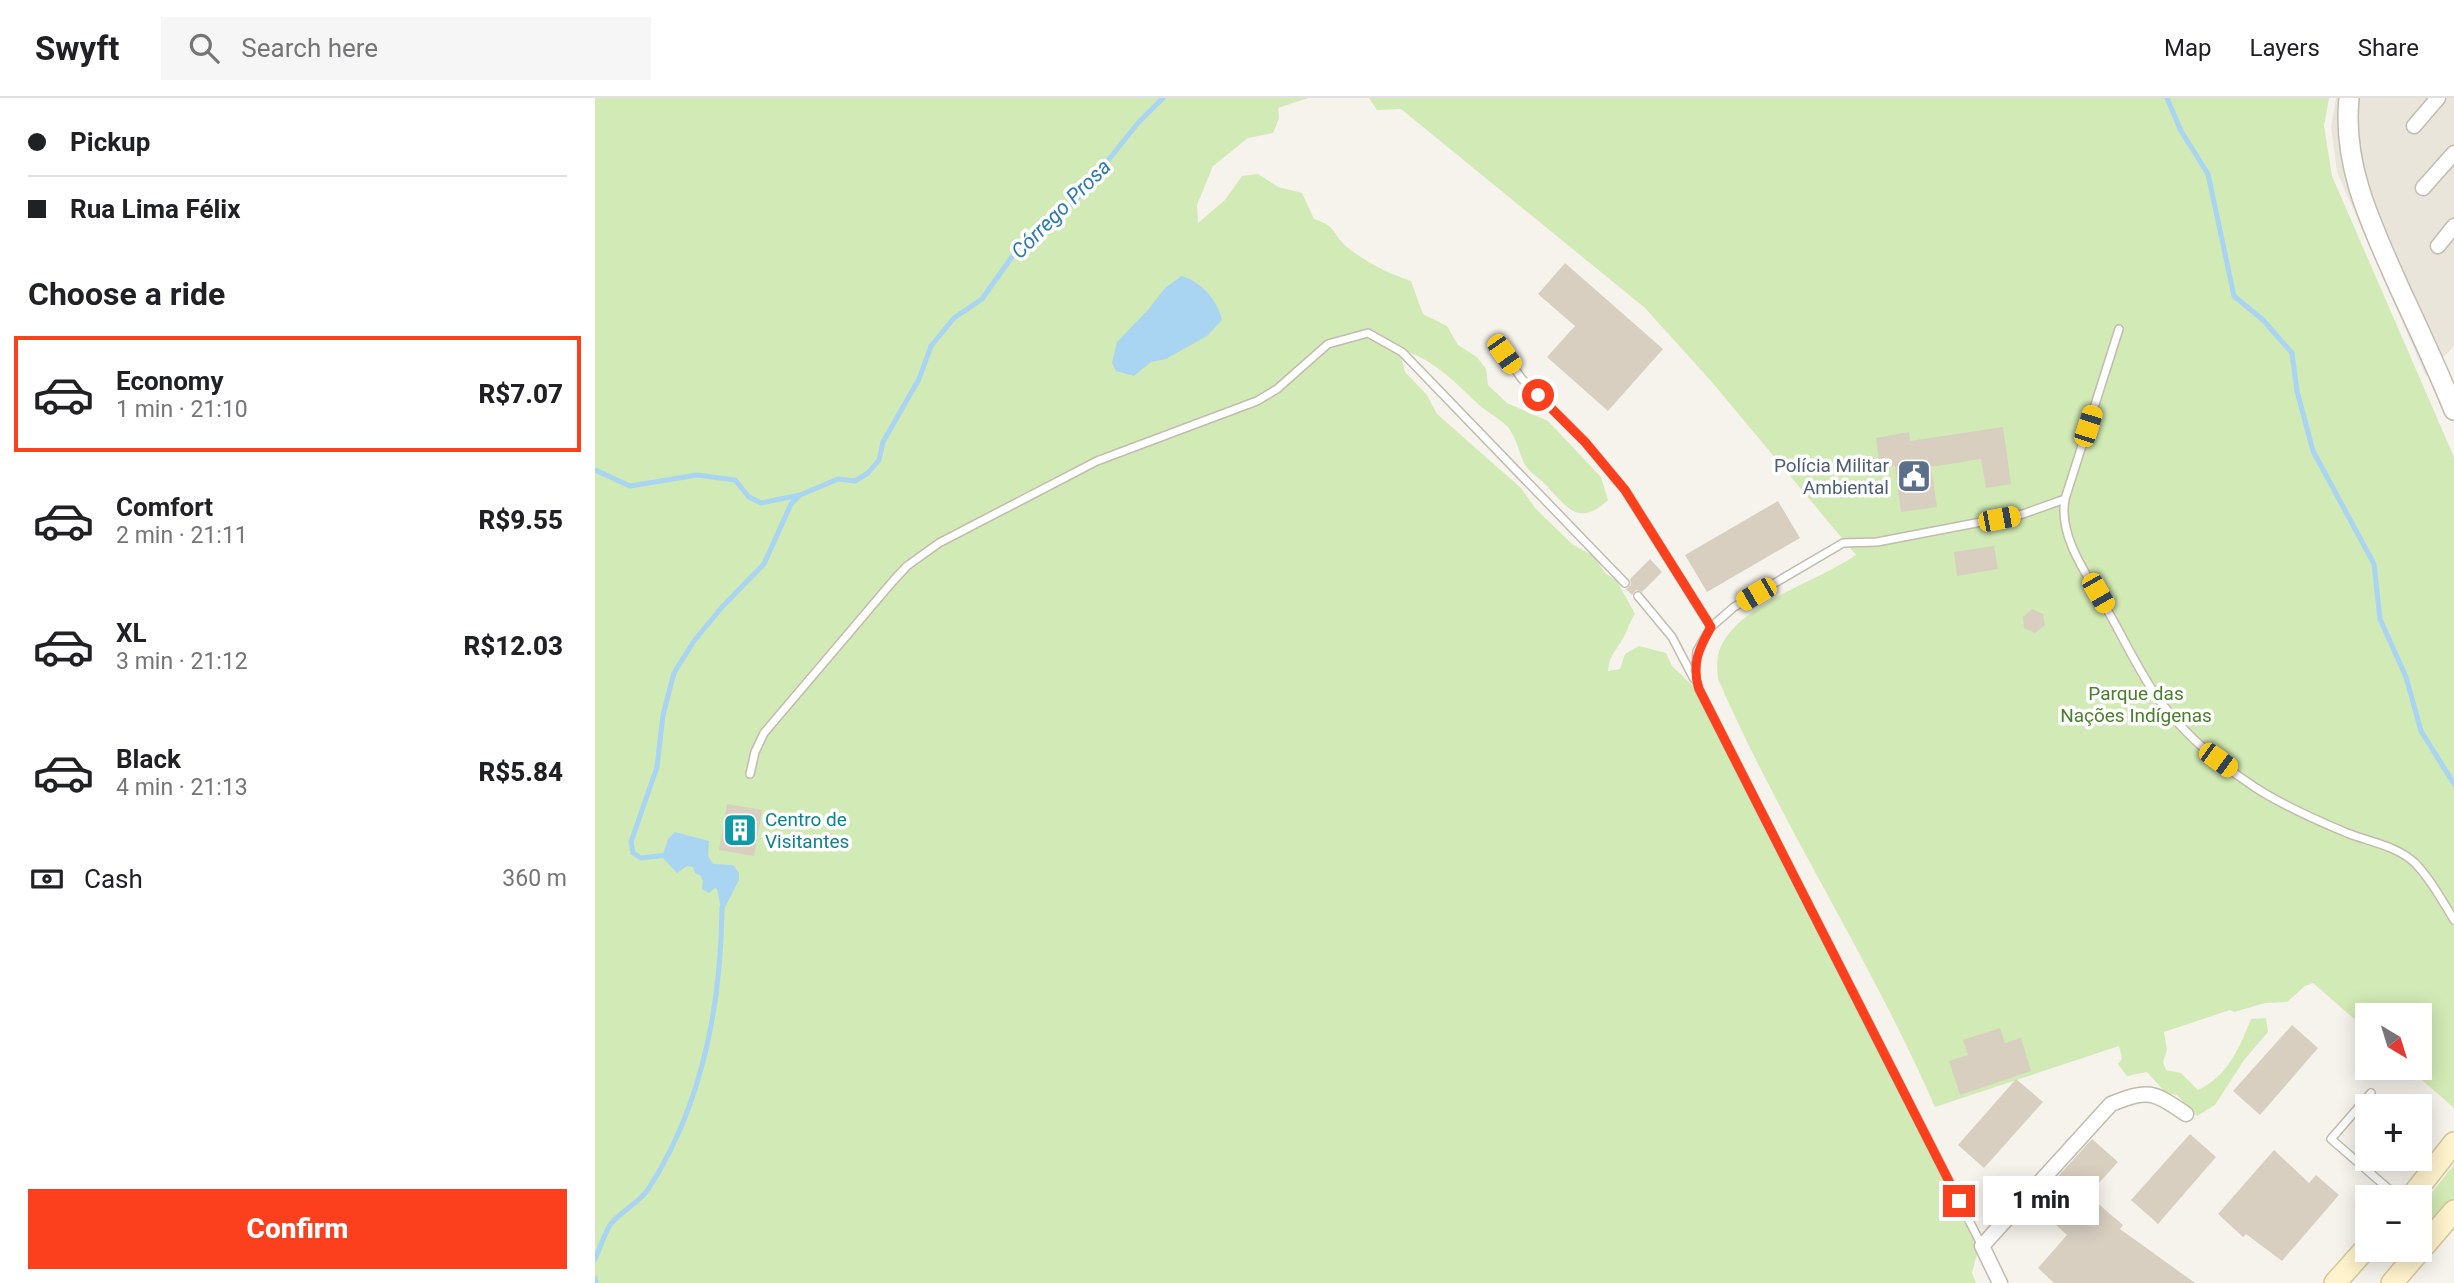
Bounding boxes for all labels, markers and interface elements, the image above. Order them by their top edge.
search box [161,17,651,80]
text: Swyft [35,29,119,68]
icon: search [185,29,223,67]
text: Search here [241,33,378,63]
text: Map [2164,34,2212,62]
text: Layers [2250,34,2320,62]
text: Share [2358,34,2419,62]
text: Pickup [70,127,150,157]
water label: Córrego Prosa [1006,154,1116,264]
text: Rua Lima Félix [70,194,240,224]
text: Choose a ride [28,275,225,313]
car [1484,331,1525,377]
icon: car [32,363,95,426]
text: Economy [116,366,223,396]
text: R$7.07 [479,379,563,409]
route start [1522,379,1554,411]
text: 1 min · 21:10 [116,396,248,423]
car [2072,403,2105,449]
place label: Polícia Militar Ambiental [1774,454,1890,499]
public building icon: Polícia Militar Ambiental [1895,457,1933,495]
icon: car [32,489,95,552]
text: Comfort [116,492,213,522]
text: R$9.55 [479,505,563,535]
car [1977,505,2022,533]
text: 2 min · 21:11 [116,522,248,549]
car [2079,570,2118,616]
car [1733,574,1780,614]
icon: car [32,615,95,678]
text: XL [116,618,147,648]
text: R$12.03 [464,631,563,661]
text: 3 min · 21:12 [116,648,248,675]
park label: Parque das Nações Indígenas [2060,682,2212,727]
car [2195,739,2242,781]
icon: car [32,741,95,804]
text: Black [116,744,181,774]
text: R$5.84 [479,757,563,787]
text: 4 min · 21:13 [116,774,248,801]
place label: Centro de Visitantes [765,808,849,853]
building icon: Centro de Visitantes [721,811,759,849]
icon: cash [28,860,66,898]
text: Cash [84,864,143,894]
text: 360 m [502,865,567,892]
north arrow [2355,1003,2433,1080]
map controls [2355,1003,2432,1262]
button: + [2355,1094,2432,1171]
callout: 1 min [1983,1176,2099,1226]
route end [1943,1185,1975,1217]
button: − [2355,1185,2432,1262]
text: 1 min [2012,1187,2070,1214]
button: Confirm [28,1189,567,1269]

